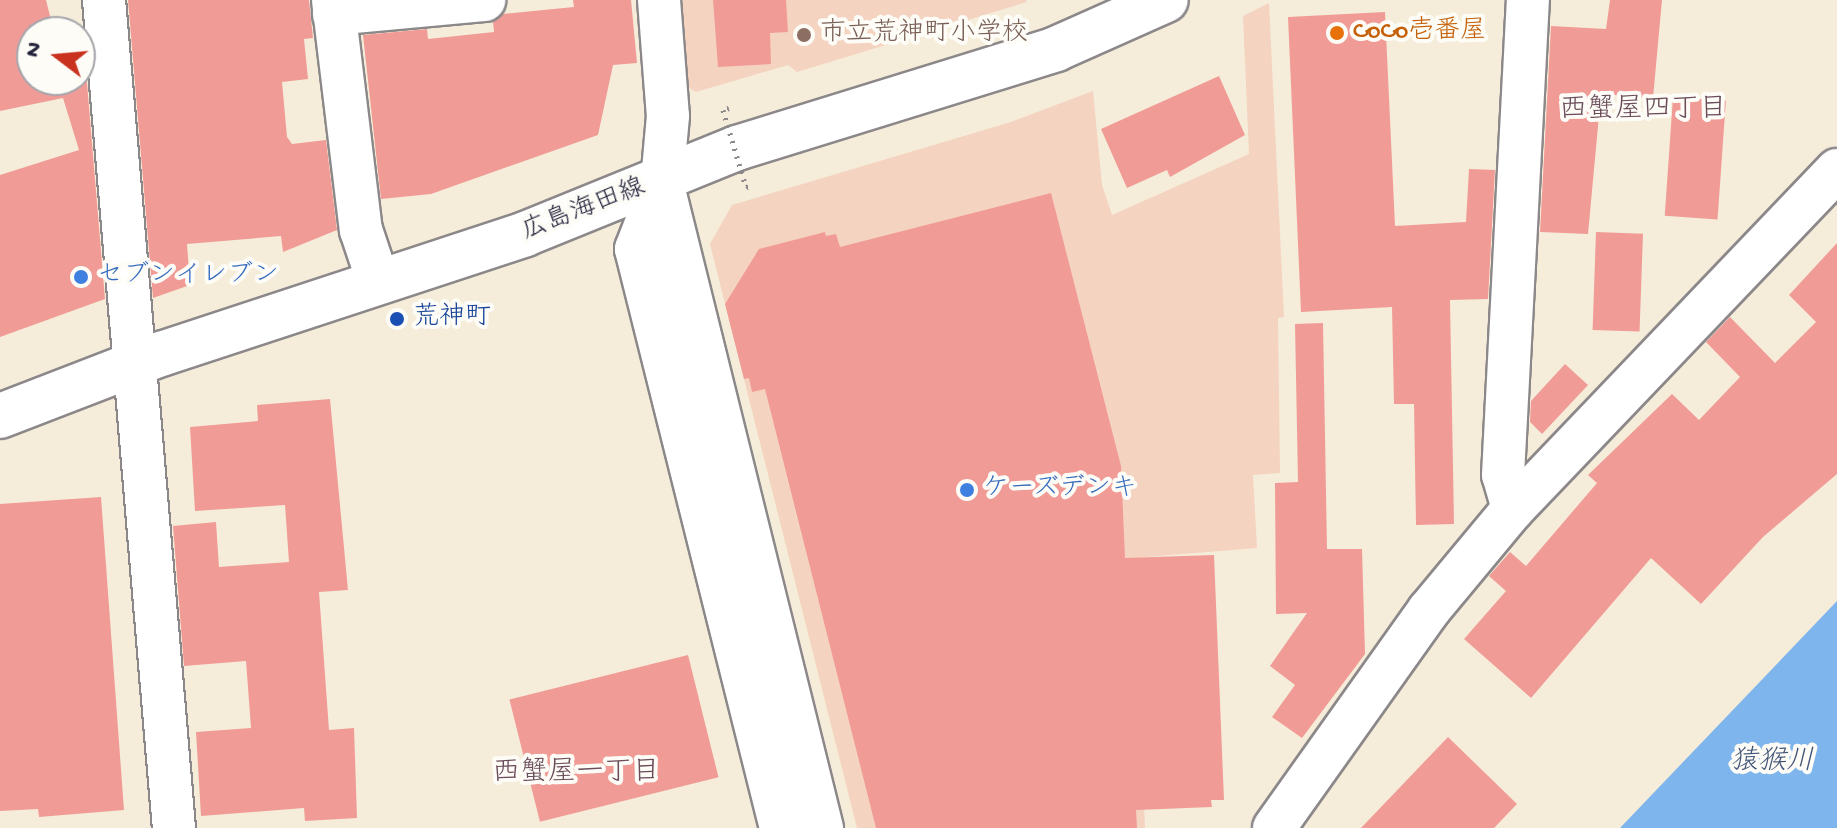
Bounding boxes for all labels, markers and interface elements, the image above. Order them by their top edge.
north arrow [16,16,96,96]
place label: CoCo壱番屋 [1353,17,1486,49]
place label: 市立荒神町小学校 [820,19,1028,51]
marker: CoCo壱番屋 [1328,24,1346,42]
marker: 市立荒神町小学校 [795,26,813,44]
text: N [20,39,49,60]
district label: 西蟹屋四丁目 [1559,94,1727,128]
street label: 広島海田線 [518,173,650,249]
place label: セブンイレブン [97,261,279,293]
marker: セブンイレブン [72,268,90,286]
place label: 荒神町 [413,303,491,335]
marker: 荒神町 [388,310,406,328]
place label: ケーズデンキ [983,474,1139,506]
marker: ケーズデンキ [958,481,976,499]
water label: 猿猴川 [1730,746,1814,780]
district label: 西蟹屋一丁目 [492,757,660,791]

